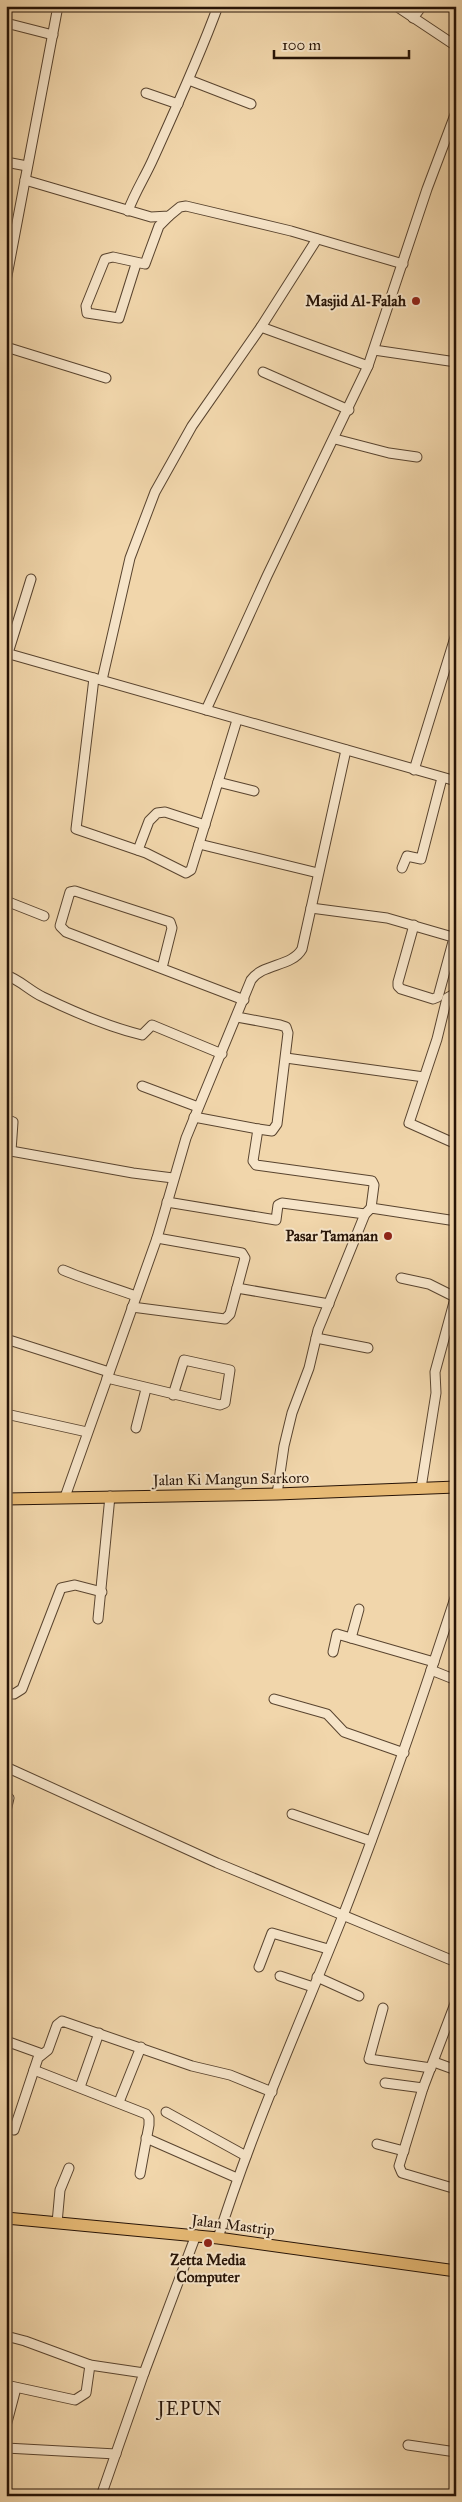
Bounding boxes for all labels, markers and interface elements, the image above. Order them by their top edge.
scale bar [274,28,410,60]
text: 100 m [282,36,322,54]
place label: Masjid Al-Falah [305,292,407,311]
marker: Masjid Al-Falah [410,295,422,307]
place label: Pasar Tamanan [285,1227,379,1245]
marker: Pasar Tamanan [382,1230,394,1242]
street label: Jalan Ki Mangun Sarkoro [151,1469,310,1490]
street label: Jalan Mastrip [188,2211,276,2240]
marker: Zetta Media Computer [202,2237,214,2249]
place label: Zetta Media Computer [170,2251,246,2287]
district label: JEPUN [156,2398,222,2421]

